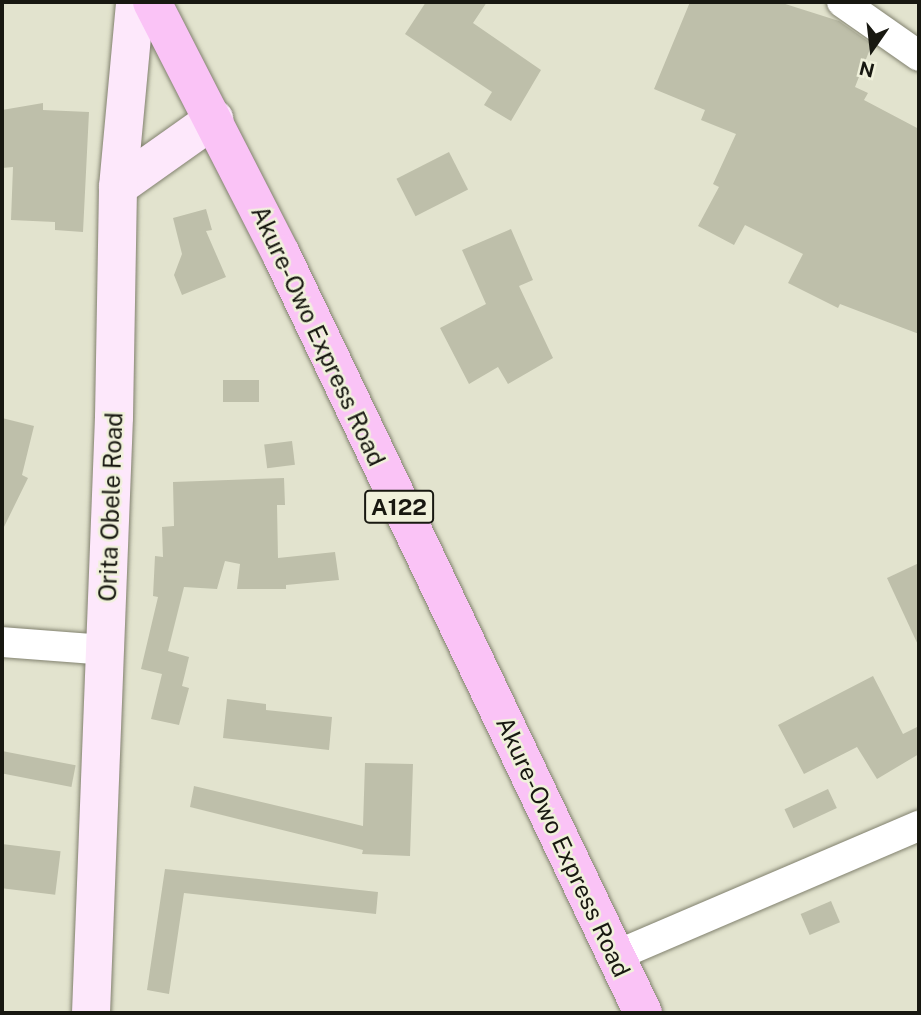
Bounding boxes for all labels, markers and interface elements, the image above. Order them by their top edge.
north arrow [837,14,907,84]
text: N [857,57,877,82]
street label: Akure-Owo Express Road [245,201,391,471]
street label: Orita Obele Road [93,412,129,602]
road number: A122 [364,488,434,526]
street label: Akure-Owo Express Road [490,712,636,982]

